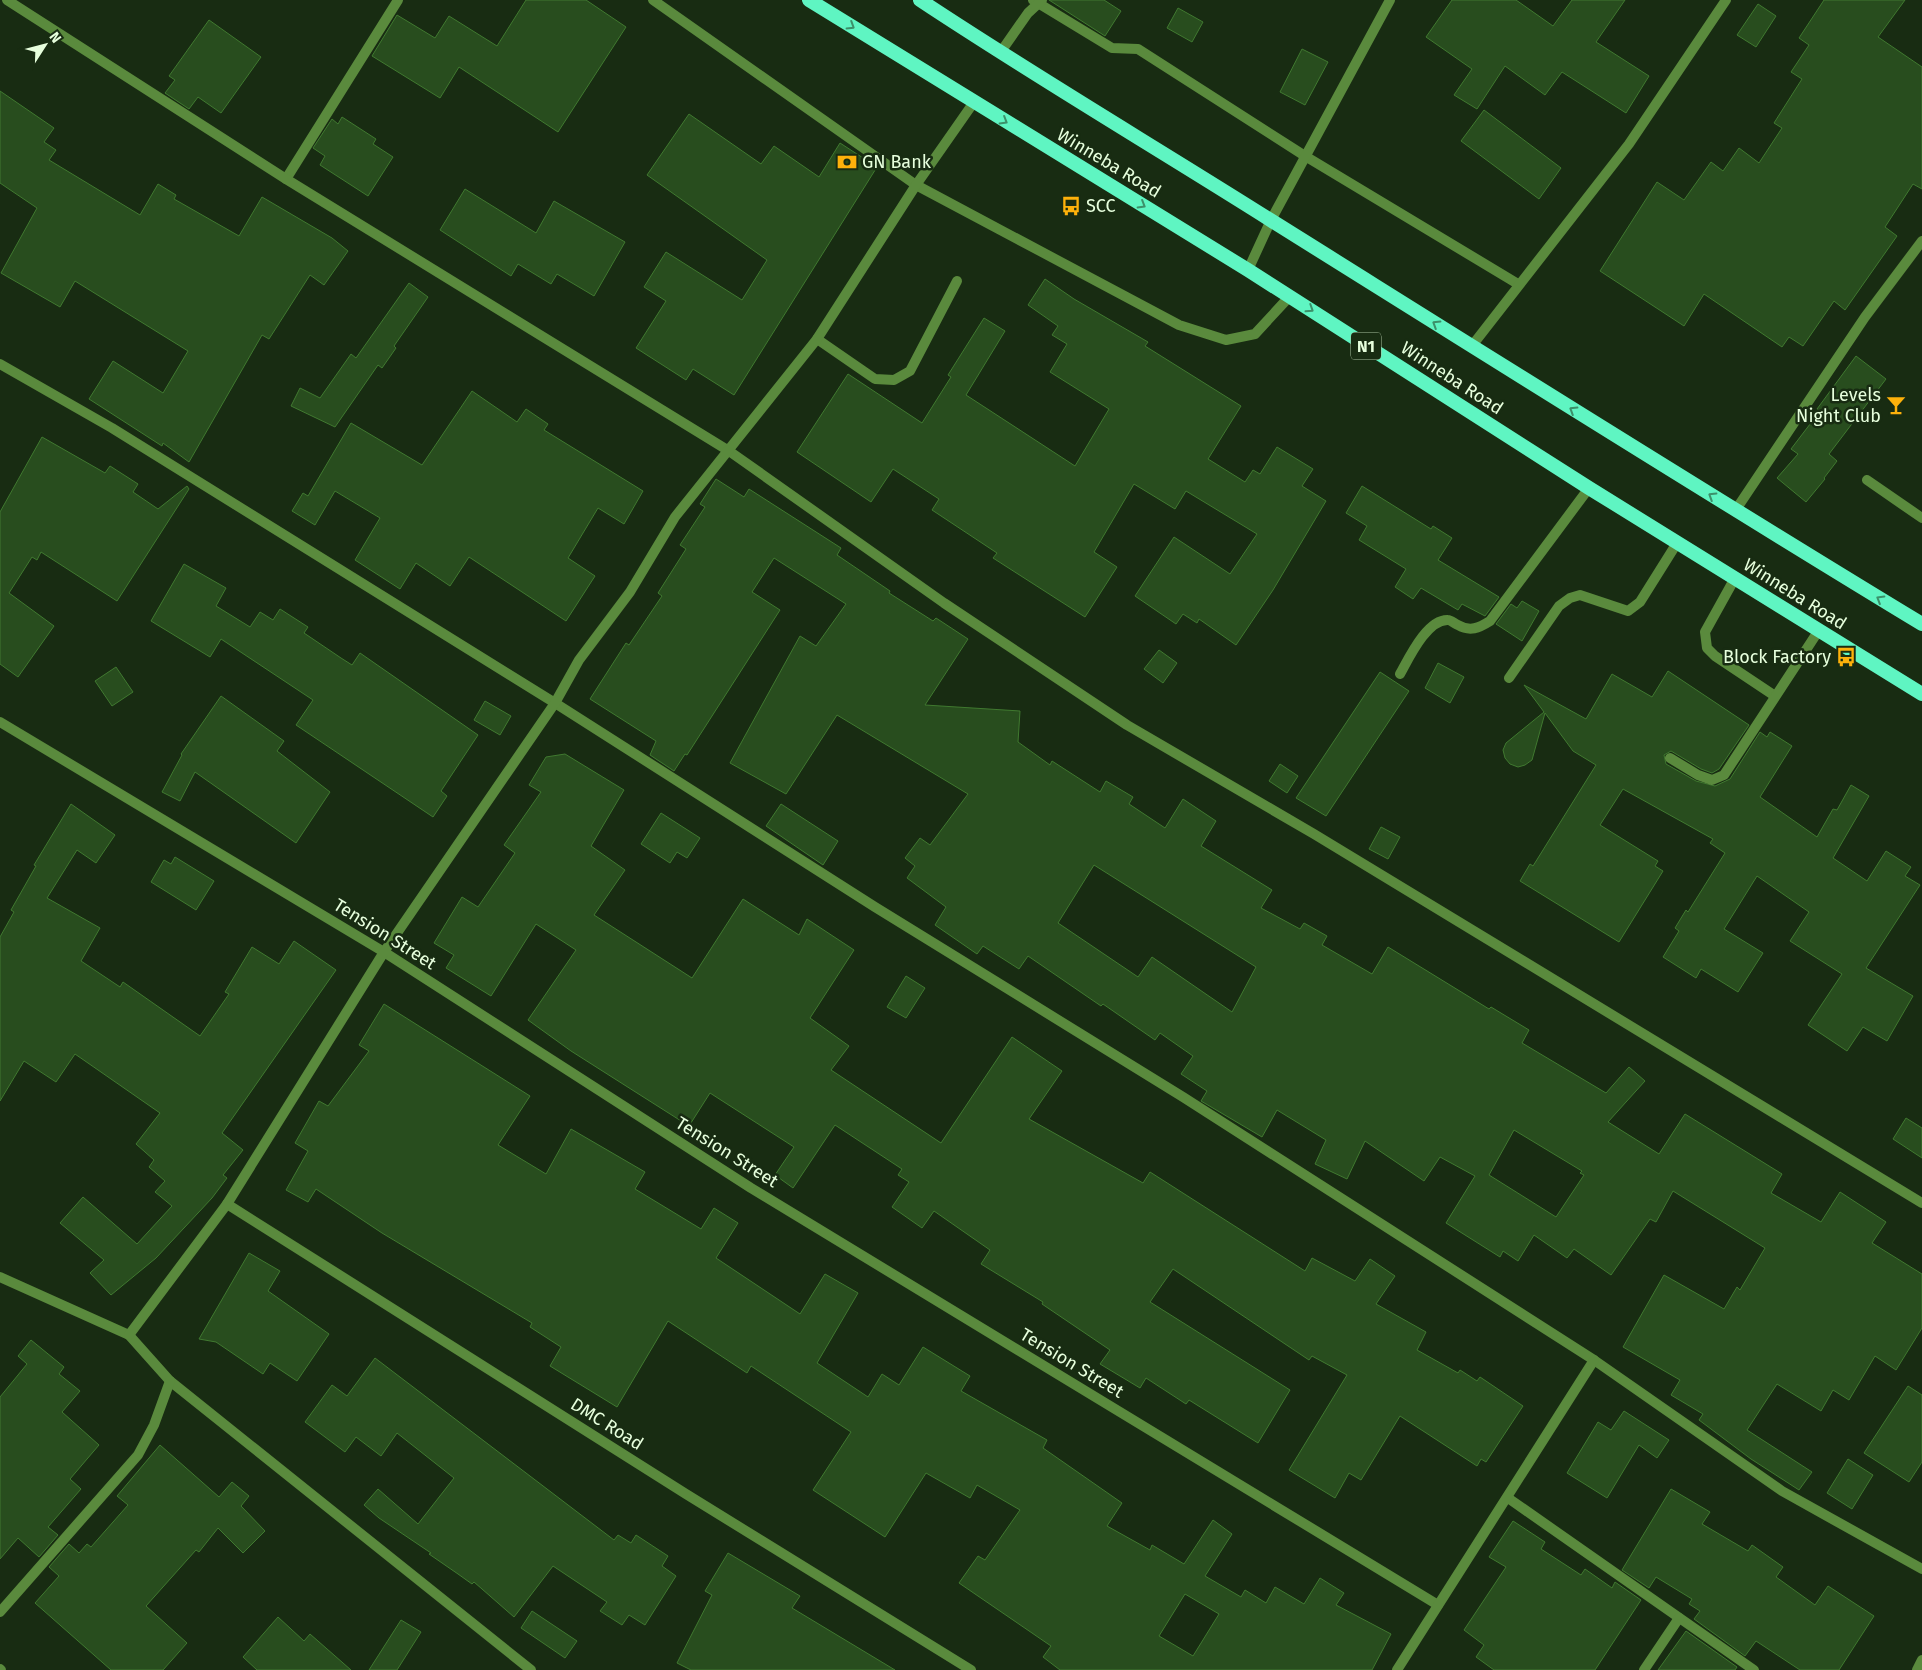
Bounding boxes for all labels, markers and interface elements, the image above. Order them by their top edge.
one-way arrow [845,19,854,29]
north arrow [20,20,70,70]
text: N [46,29,65,46]
one-way arrow [998,114,1007,124]
street label: Winneba Road [1053,123,1165,203]
bank icon: GN Bank [836,151,858,173]
place label: GN Bank [862,151,932,173]
bus stop icon: SCC [1060,195,1082,217]
place label: SCC [1086,195,1116,217]
one-way arrow [1137,199,1146,209]
one-way arrow [1305,303,1314,313]
one-way arrow [1432,321,1441,331]
road number: N1 [1351,332,1381,360]
street label: Winneba Road [1397,337,1507,419]
place label: Levels Night Club [1796,384,1881,427]
bar icon: Levels Night Club [1885,394,1907,416]
one-way arrow [1570,407,1579,417]
one-way arrow [1708,493,1717,502]
street label: Winneba Road [1739,554,1851,634]
one-way arrow [1877,595,1886,605]
place label: Block Factory [1723,646,1831,668]
bus stop icon: Block Factory [1835,646,1857,668]
street label: Tension Street [330,894,441,975]
street label: Tension Street [672,1112,783,1193]
street label: Tension Street [1016,1323,1128,1403]
street label: DMC Road [567,1393,647,1455]

